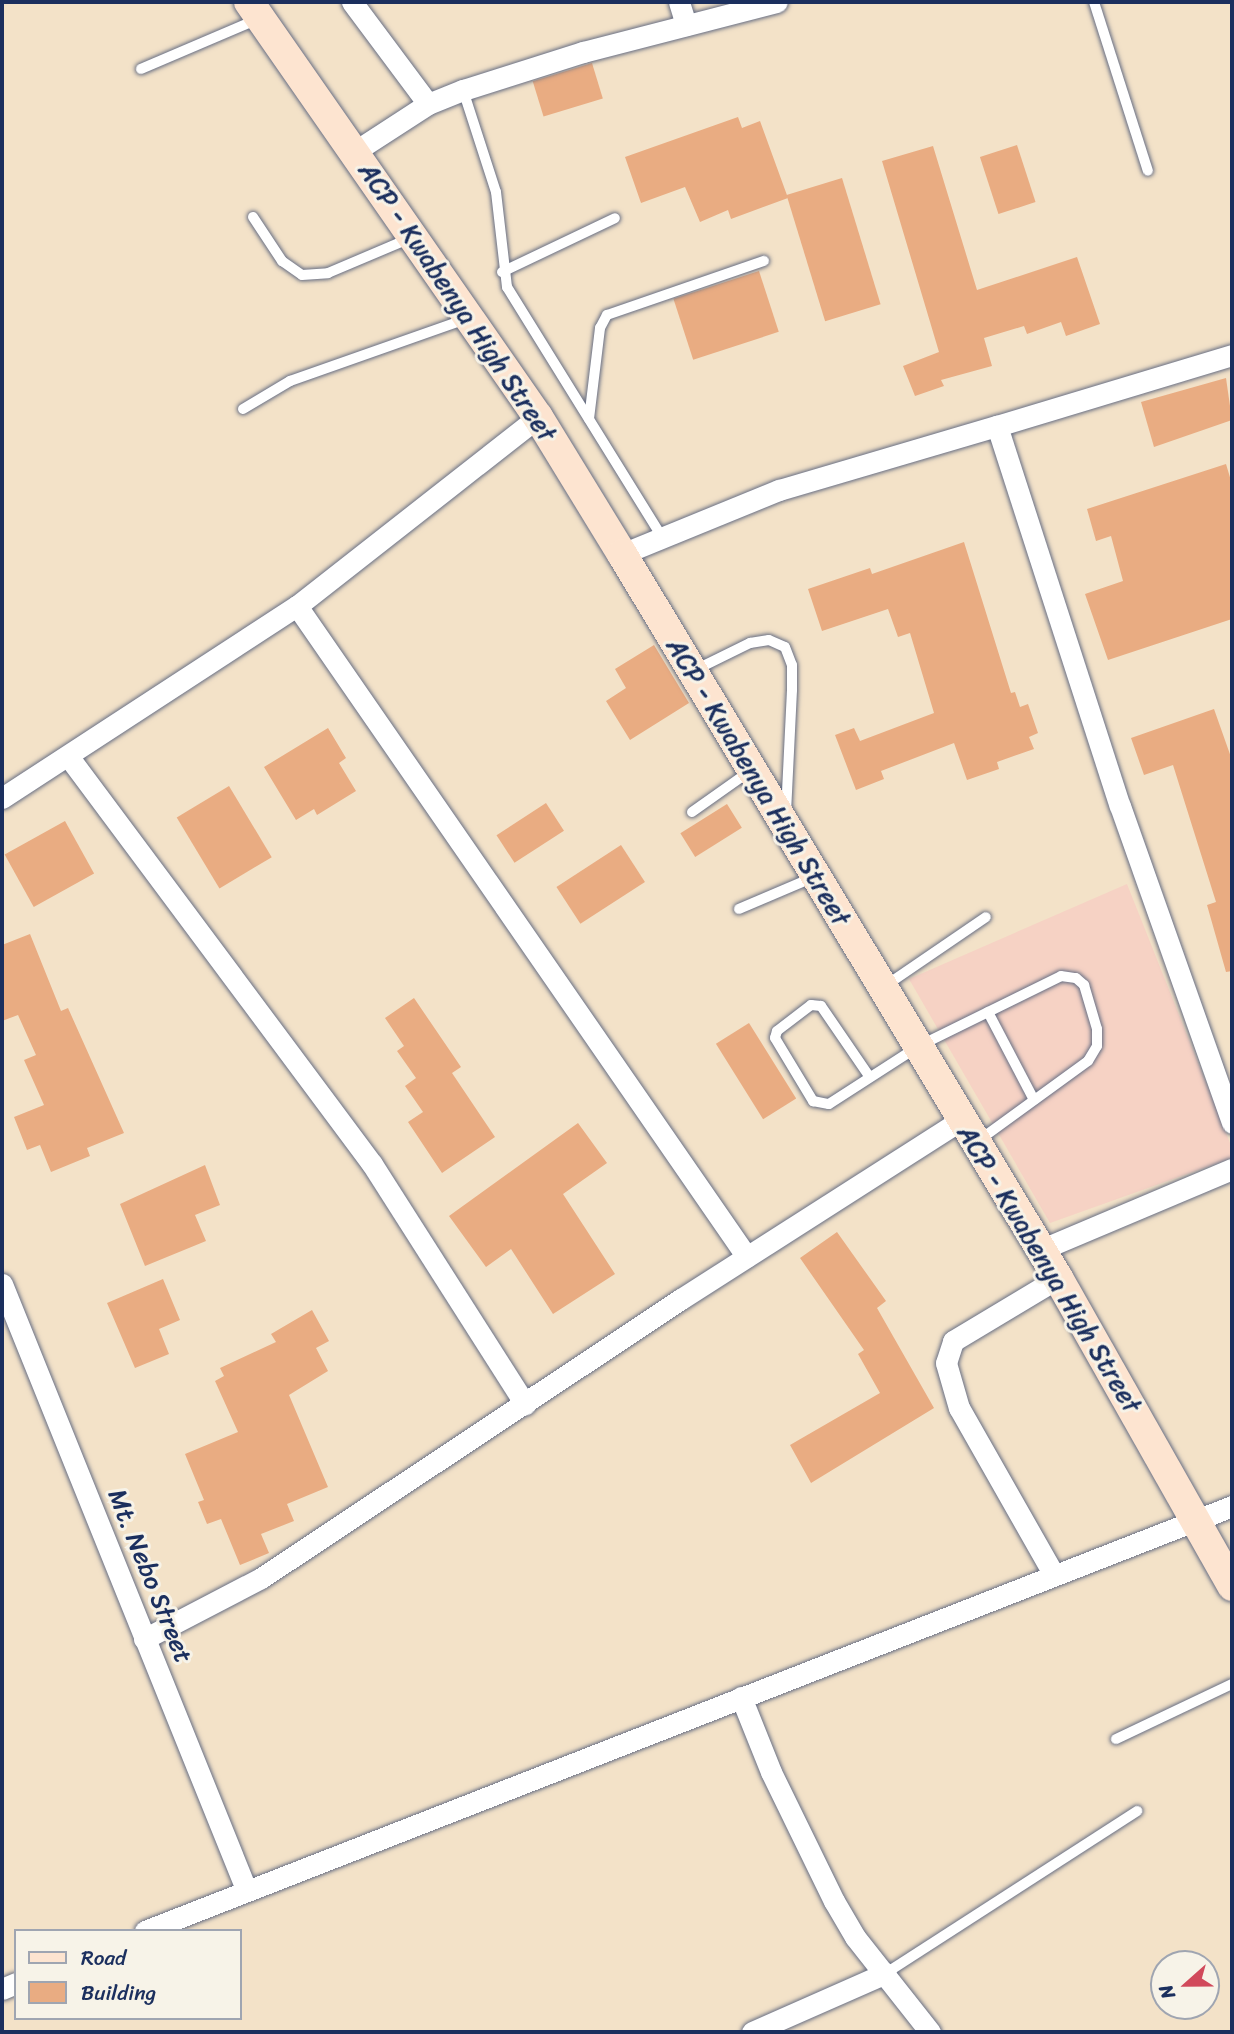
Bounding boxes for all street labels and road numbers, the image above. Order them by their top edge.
street label: ACP - Kwabenya High Street [352,156,562,448]
street label: ACP - Kwabenya High Street [660,632,856,932]
street label: ACP - Kwabenya High Street [951,1119,1147,1419]
street label: Mt. Nebo Street [100,1483,200,1669]

